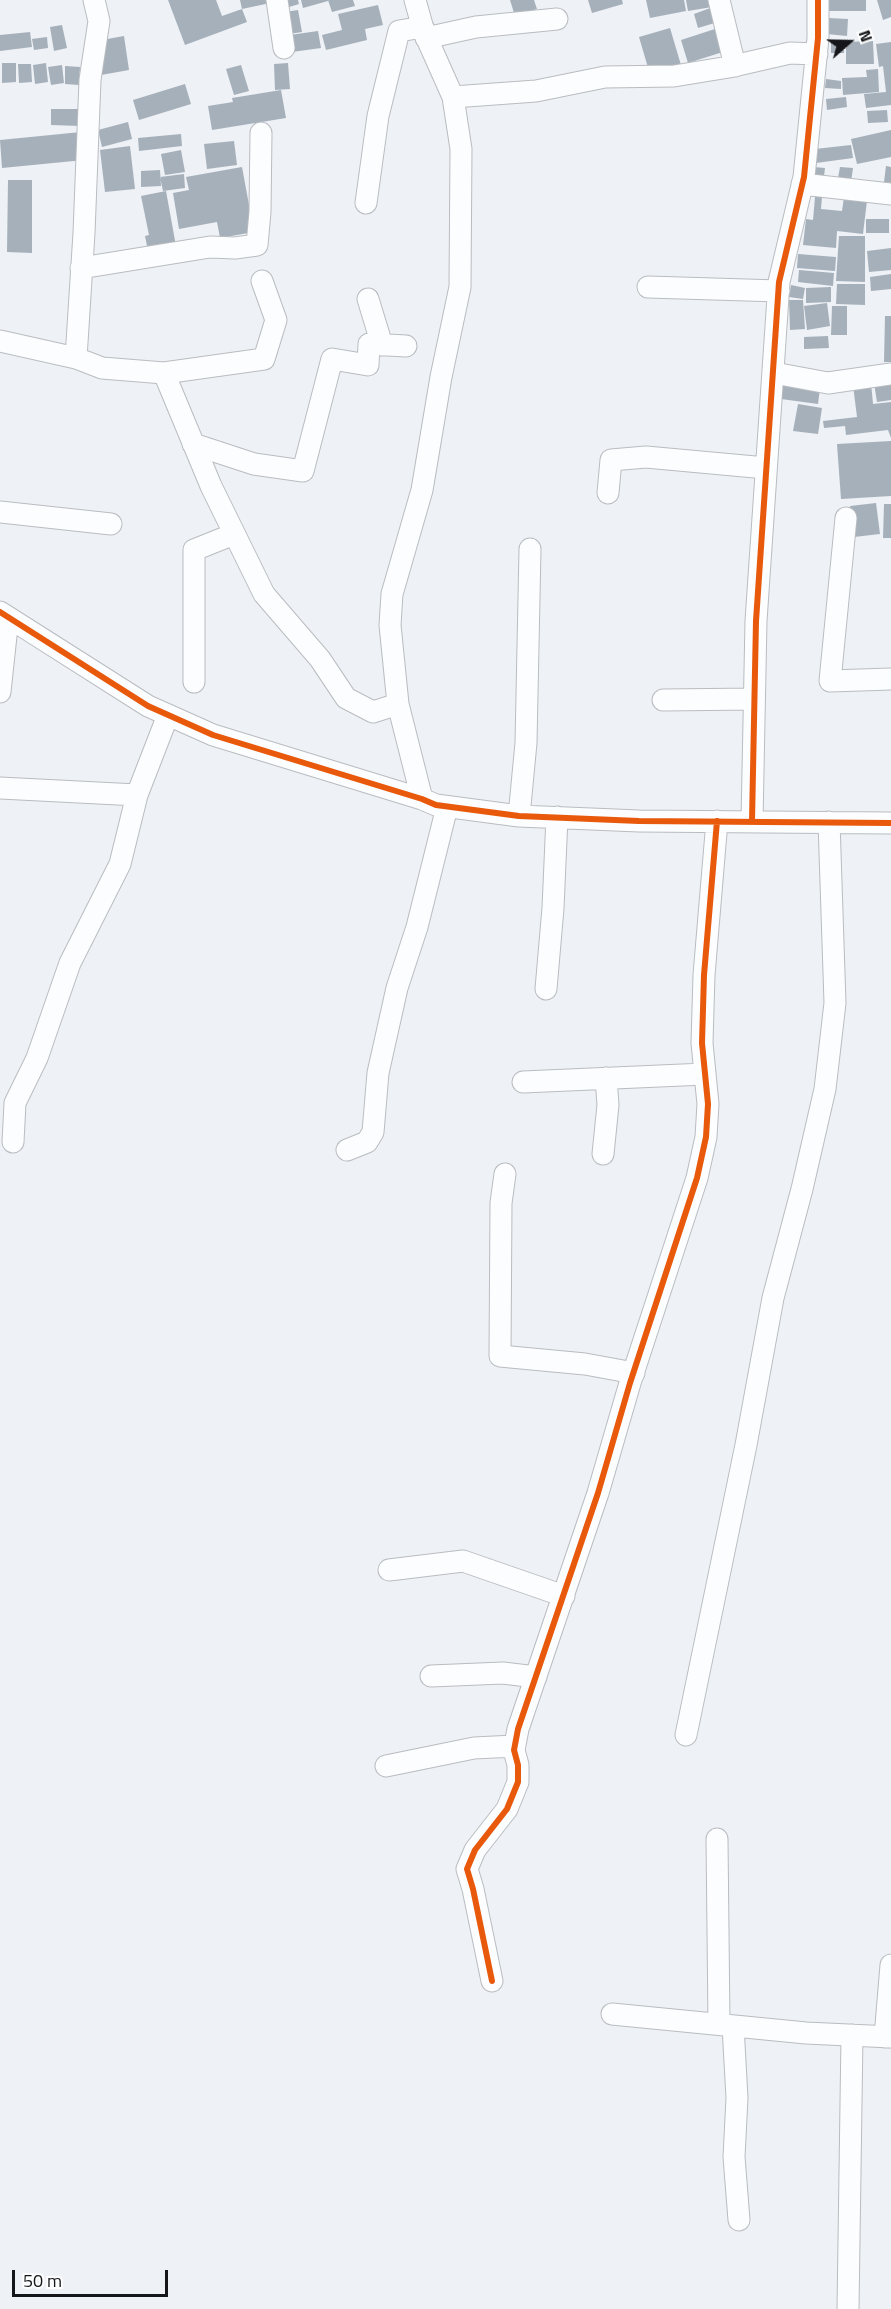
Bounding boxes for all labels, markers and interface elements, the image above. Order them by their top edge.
north arrow [819,12,879,72]
text: N [853,27,879,45]
scale bar [15,2258,171,2296]
text: 50 m [23,2267,62,2294]

